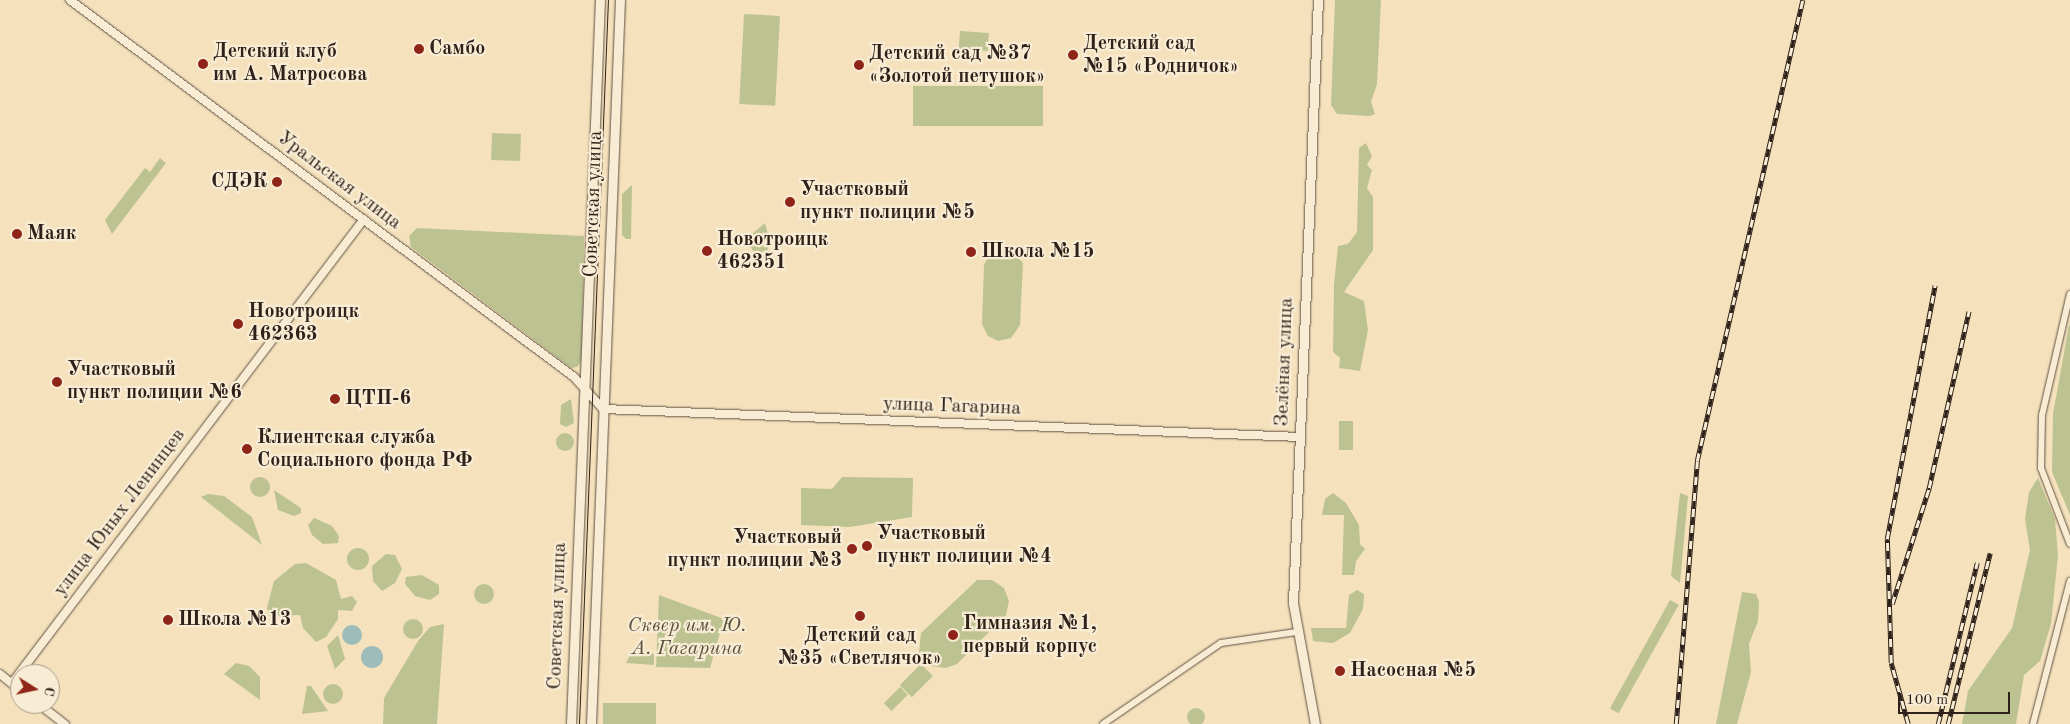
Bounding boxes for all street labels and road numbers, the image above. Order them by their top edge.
street label: Уральская улица [272,127,406,235]
street label: Советская улица [579,130,609,278]
street label: Зелёная улица [1271,297,1299,427]
street label: улица Гагарина [882,393,1022,421]
street label: улица Юных Ленинцев [49,424,191,602]
street label: Советская улица [543,542,573,690]

